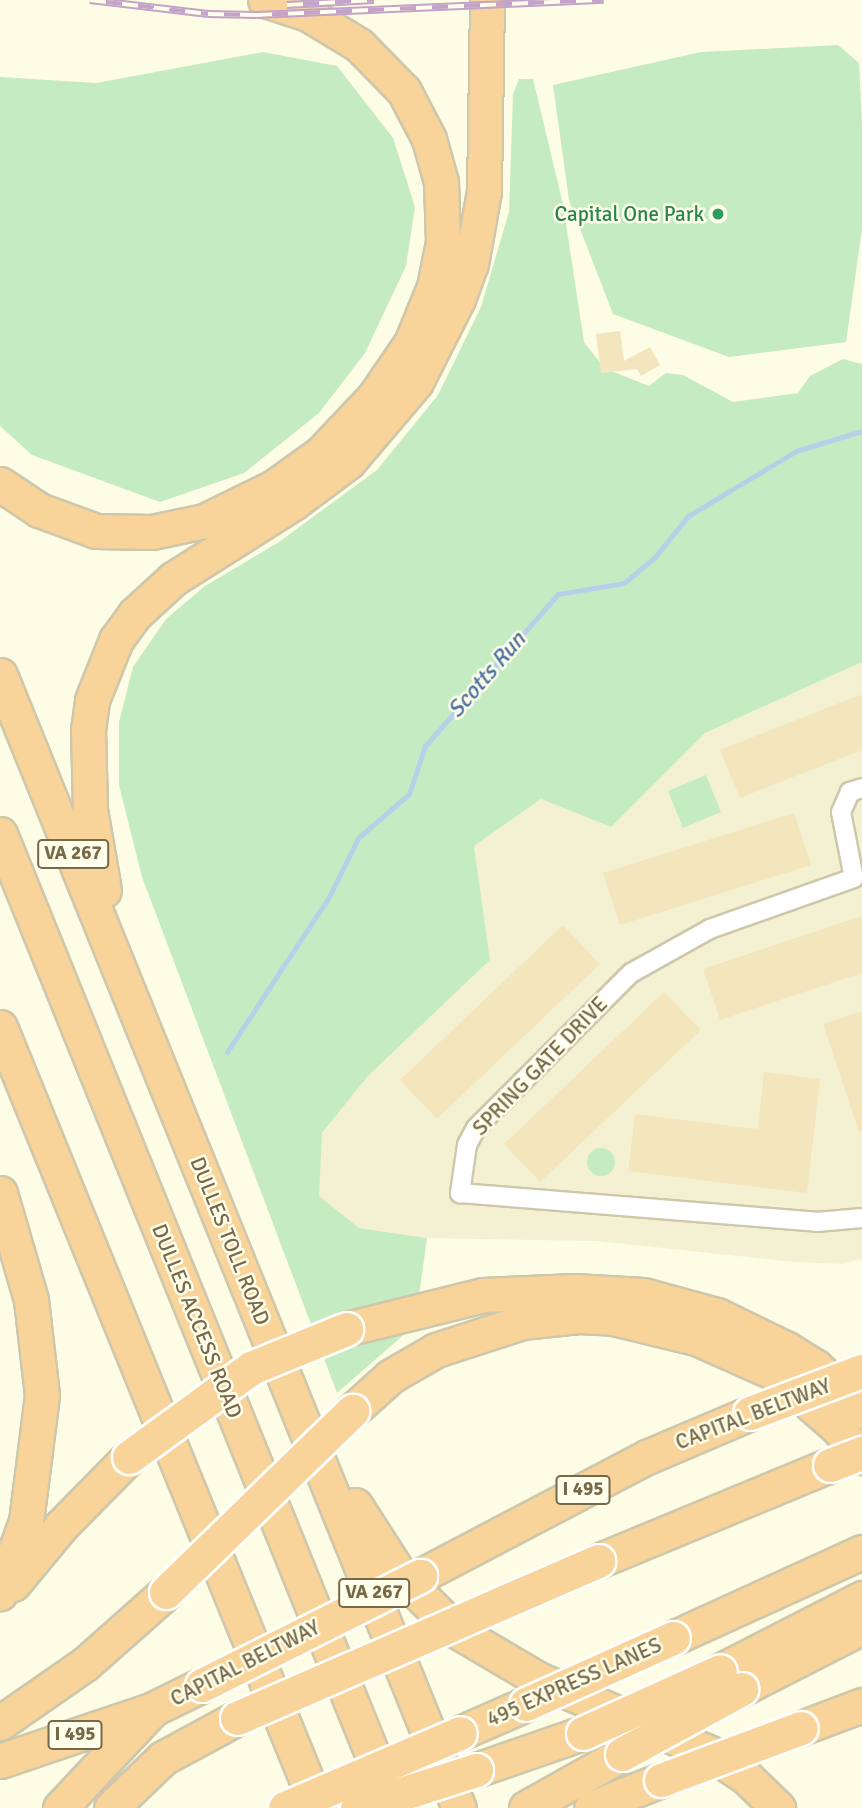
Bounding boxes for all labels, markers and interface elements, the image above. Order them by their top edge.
place label: Capital One Park [555,201,704,227]
marker: Capital One Park [710,206,726,222]
water label: Scotts Run [442,626,532,724]
road number: VA 267 [36,838,110,870]
street label: SPRING GATE DRIVE [467,991,613,1141]
street label: DULLES TOLL ROAD [185,1153,275,1329]
street label: DULLES ACCESS ROAD [147,1220,247,1422]
street label: CAPITAL BELTWAY [672,1373,834,1455]
road number: I 495 [555,1474,611,1506]
road number: VA 267 [337,1578,411,1609]
street label: CAPITAL BELTWAY [166,1615,324,1711]
street label: 495 EXPRESS LANES [483,1632,665,1732]
road number: I 495 [47,1720,103,1750]

